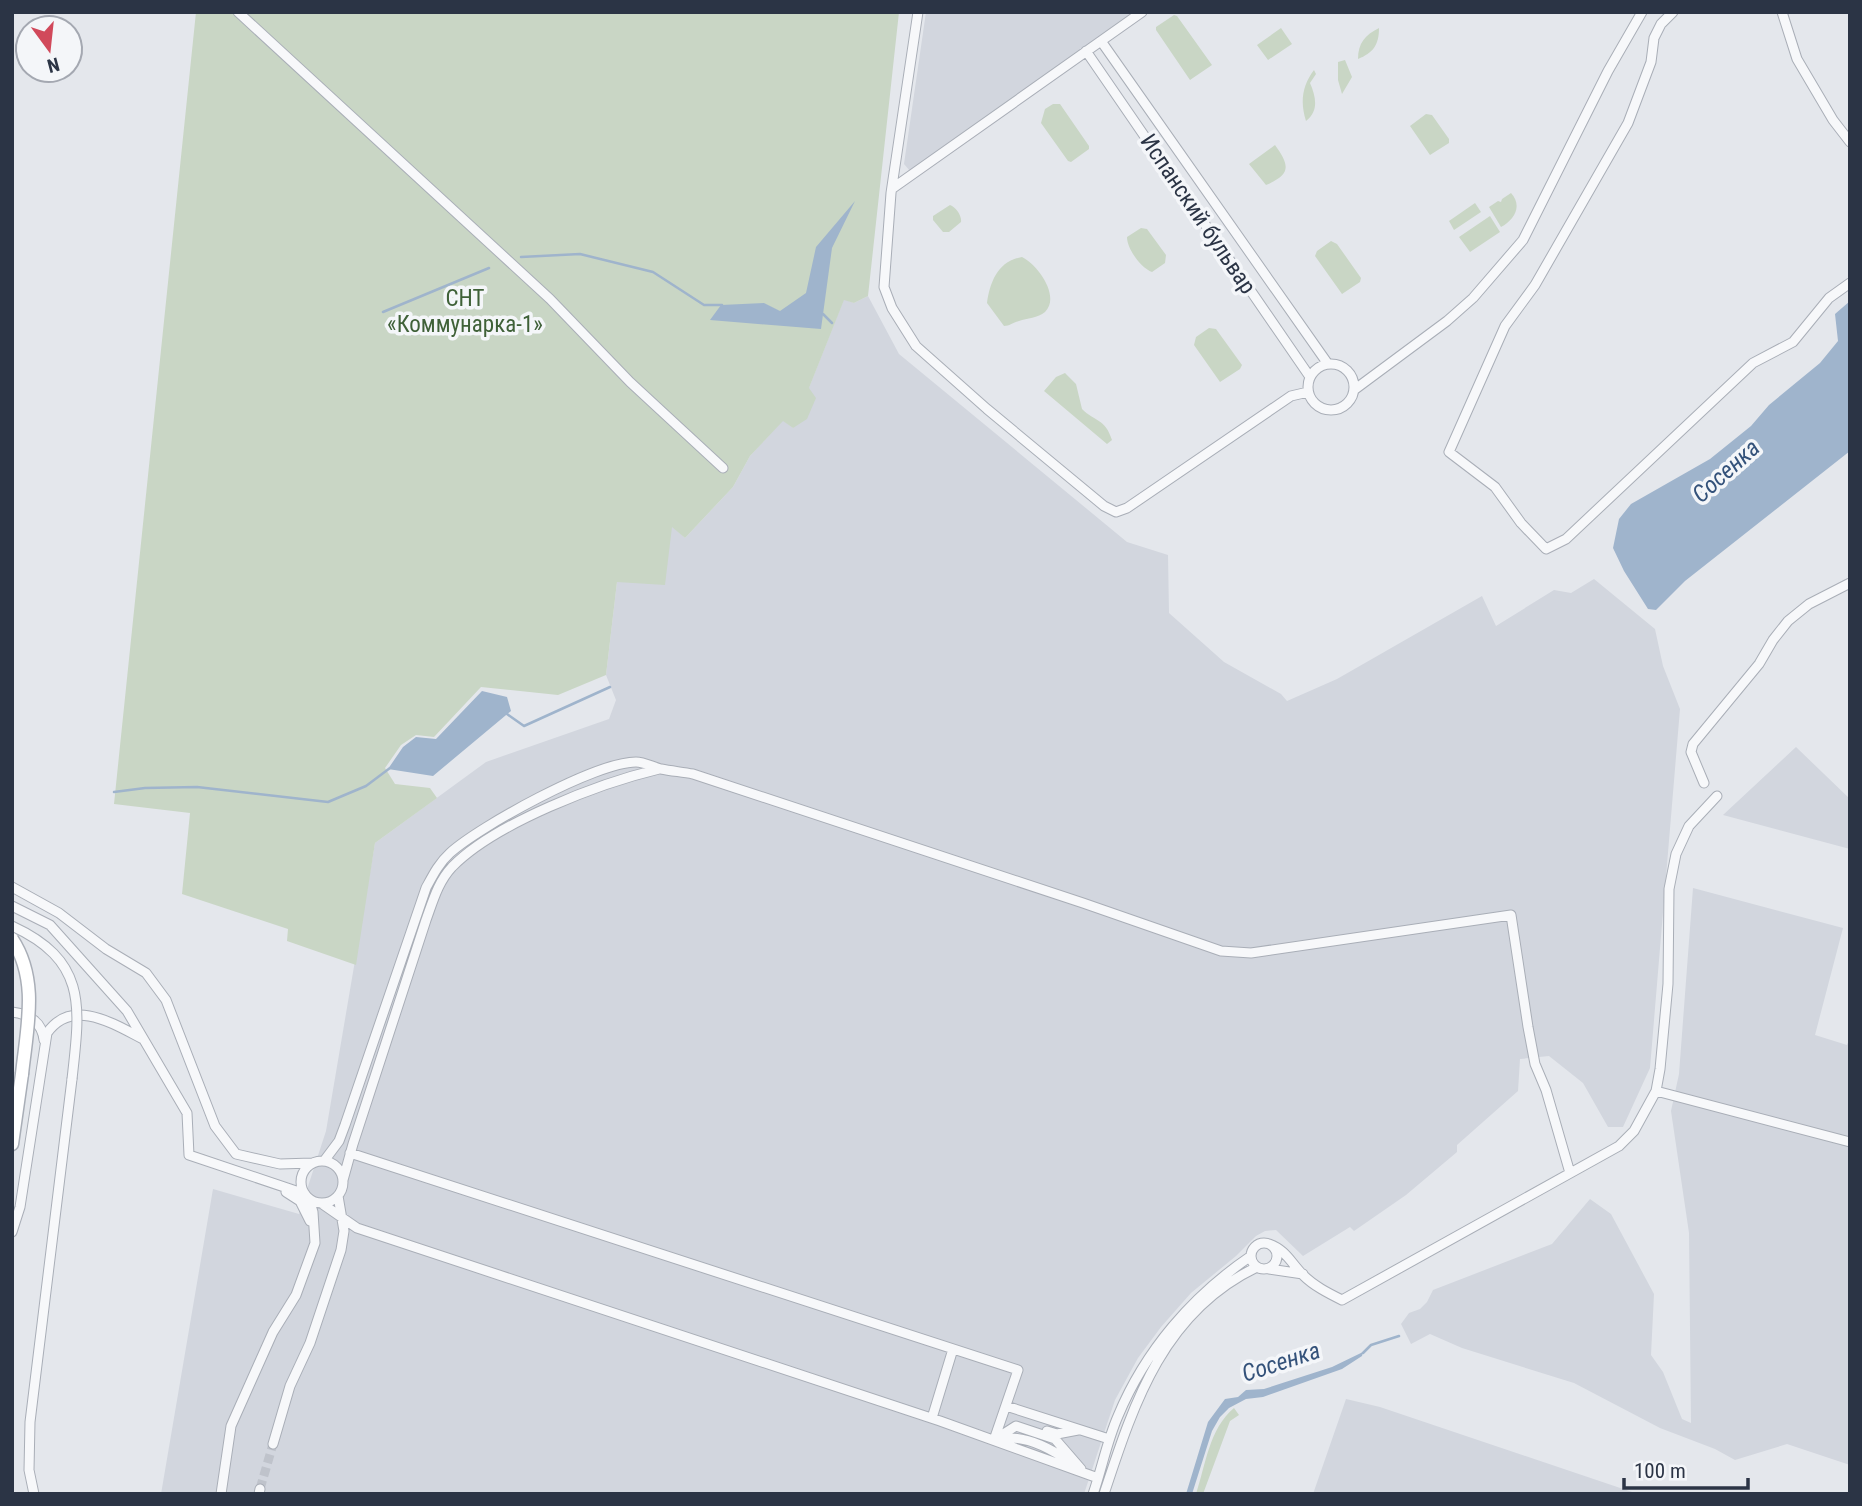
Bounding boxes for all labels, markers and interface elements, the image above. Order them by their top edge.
north arrow [14,14,84,84]
text: N [45,52,62,78]
street label: Испанский бульвар [1135,129,1261,299]
park label: СНТ «Коммунарка-1» [387,285,543,338]
water label: Сосенка [1687,434,1765,508]
water label: Сосенка [1238,1336,1324,1388]
scale bar [1624,1446,1748,1490]
text: 100 m [1634,1459,1686,1483]

